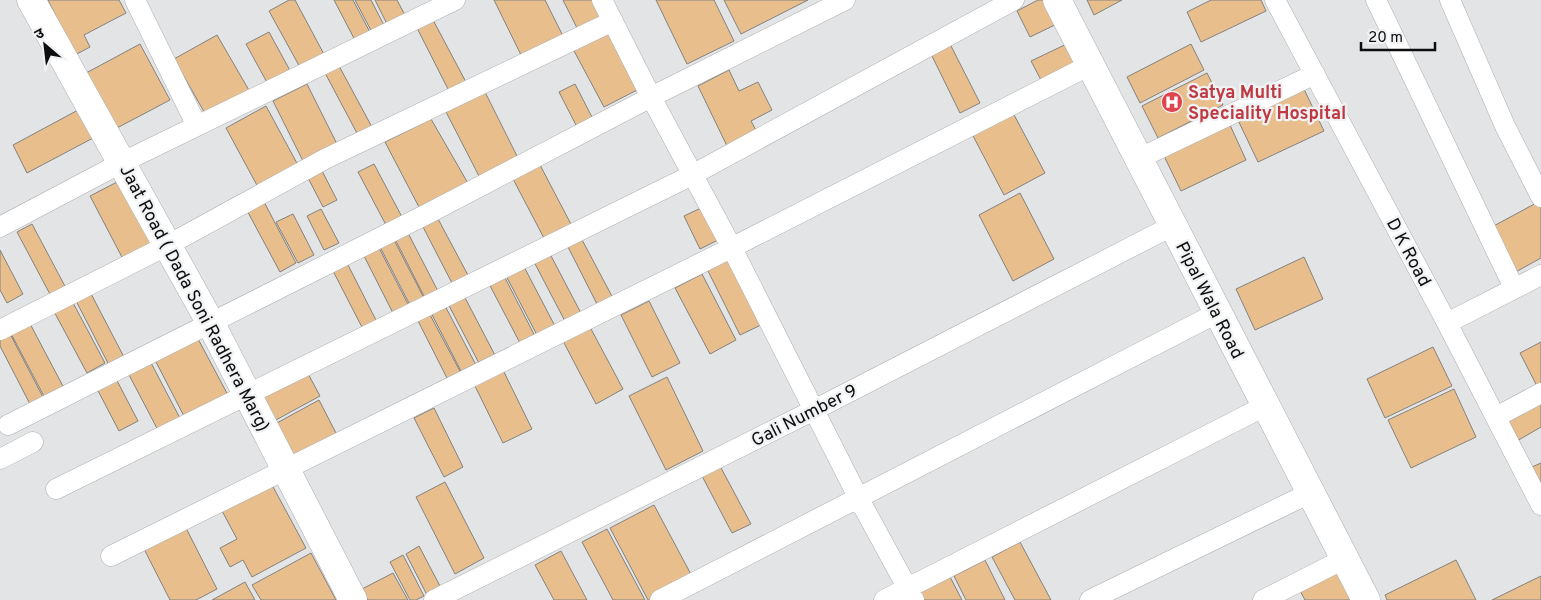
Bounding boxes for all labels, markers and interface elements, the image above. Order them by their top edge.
north arrow [20,20,70,70]
scale bar [1361,20,1435,52]
text: उ [32,25,48,44]
text: 20 m [1368,29,1403,48]
place label: Satya Multi Speciality Hospital [1188,82,1346,126]
hospital icon: Satya Multi Speciality Hospital [1160,90,1184,114]
street label: Jaat Road ( Dada Soni Radhera Marg) [113,161,274,436]
street label: D K Road [1380,215,1435,291]
street label: Pipal Wala Road [1169,238,1248,363]
street label: Gali Number 9 [748,380,862,453]

